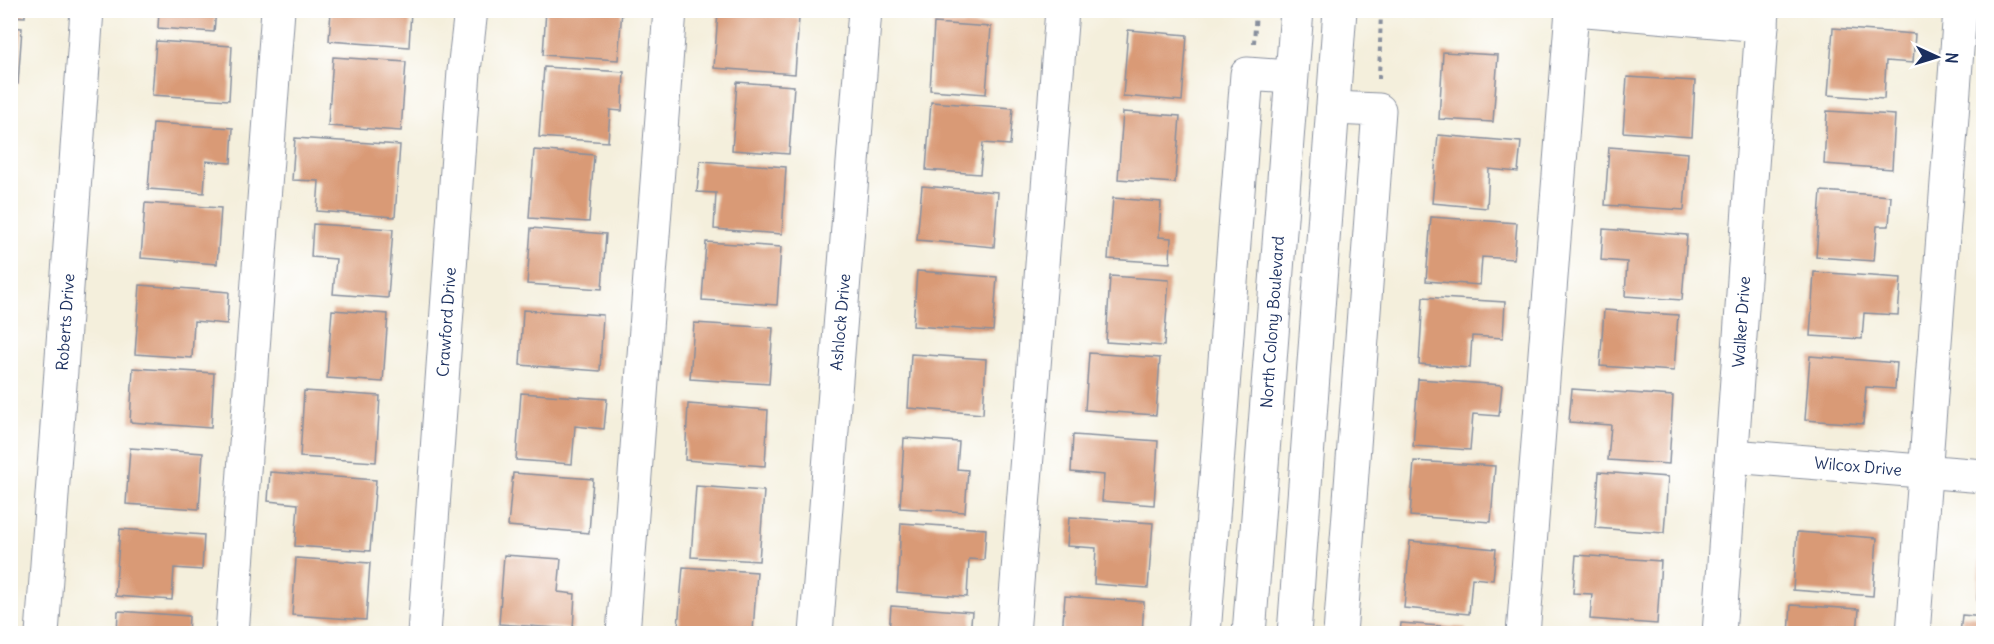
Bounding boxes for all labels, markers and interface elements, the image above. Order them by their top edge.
north arrow [1907,27,1967,87]
text: N [1942,52,1962,64]
street label: North Colony Boulevard [1256,235,1288,409]
street label: Crawford Drive [432,266,460,378]
street label: Roberts Drive [52,273,78,371]
street label: Ashlock Drive [826,273,854,371]
street label: Walker Drive [1728,276,1754,368]
street label: Wilcox Drive [1813,452,1903,480]

